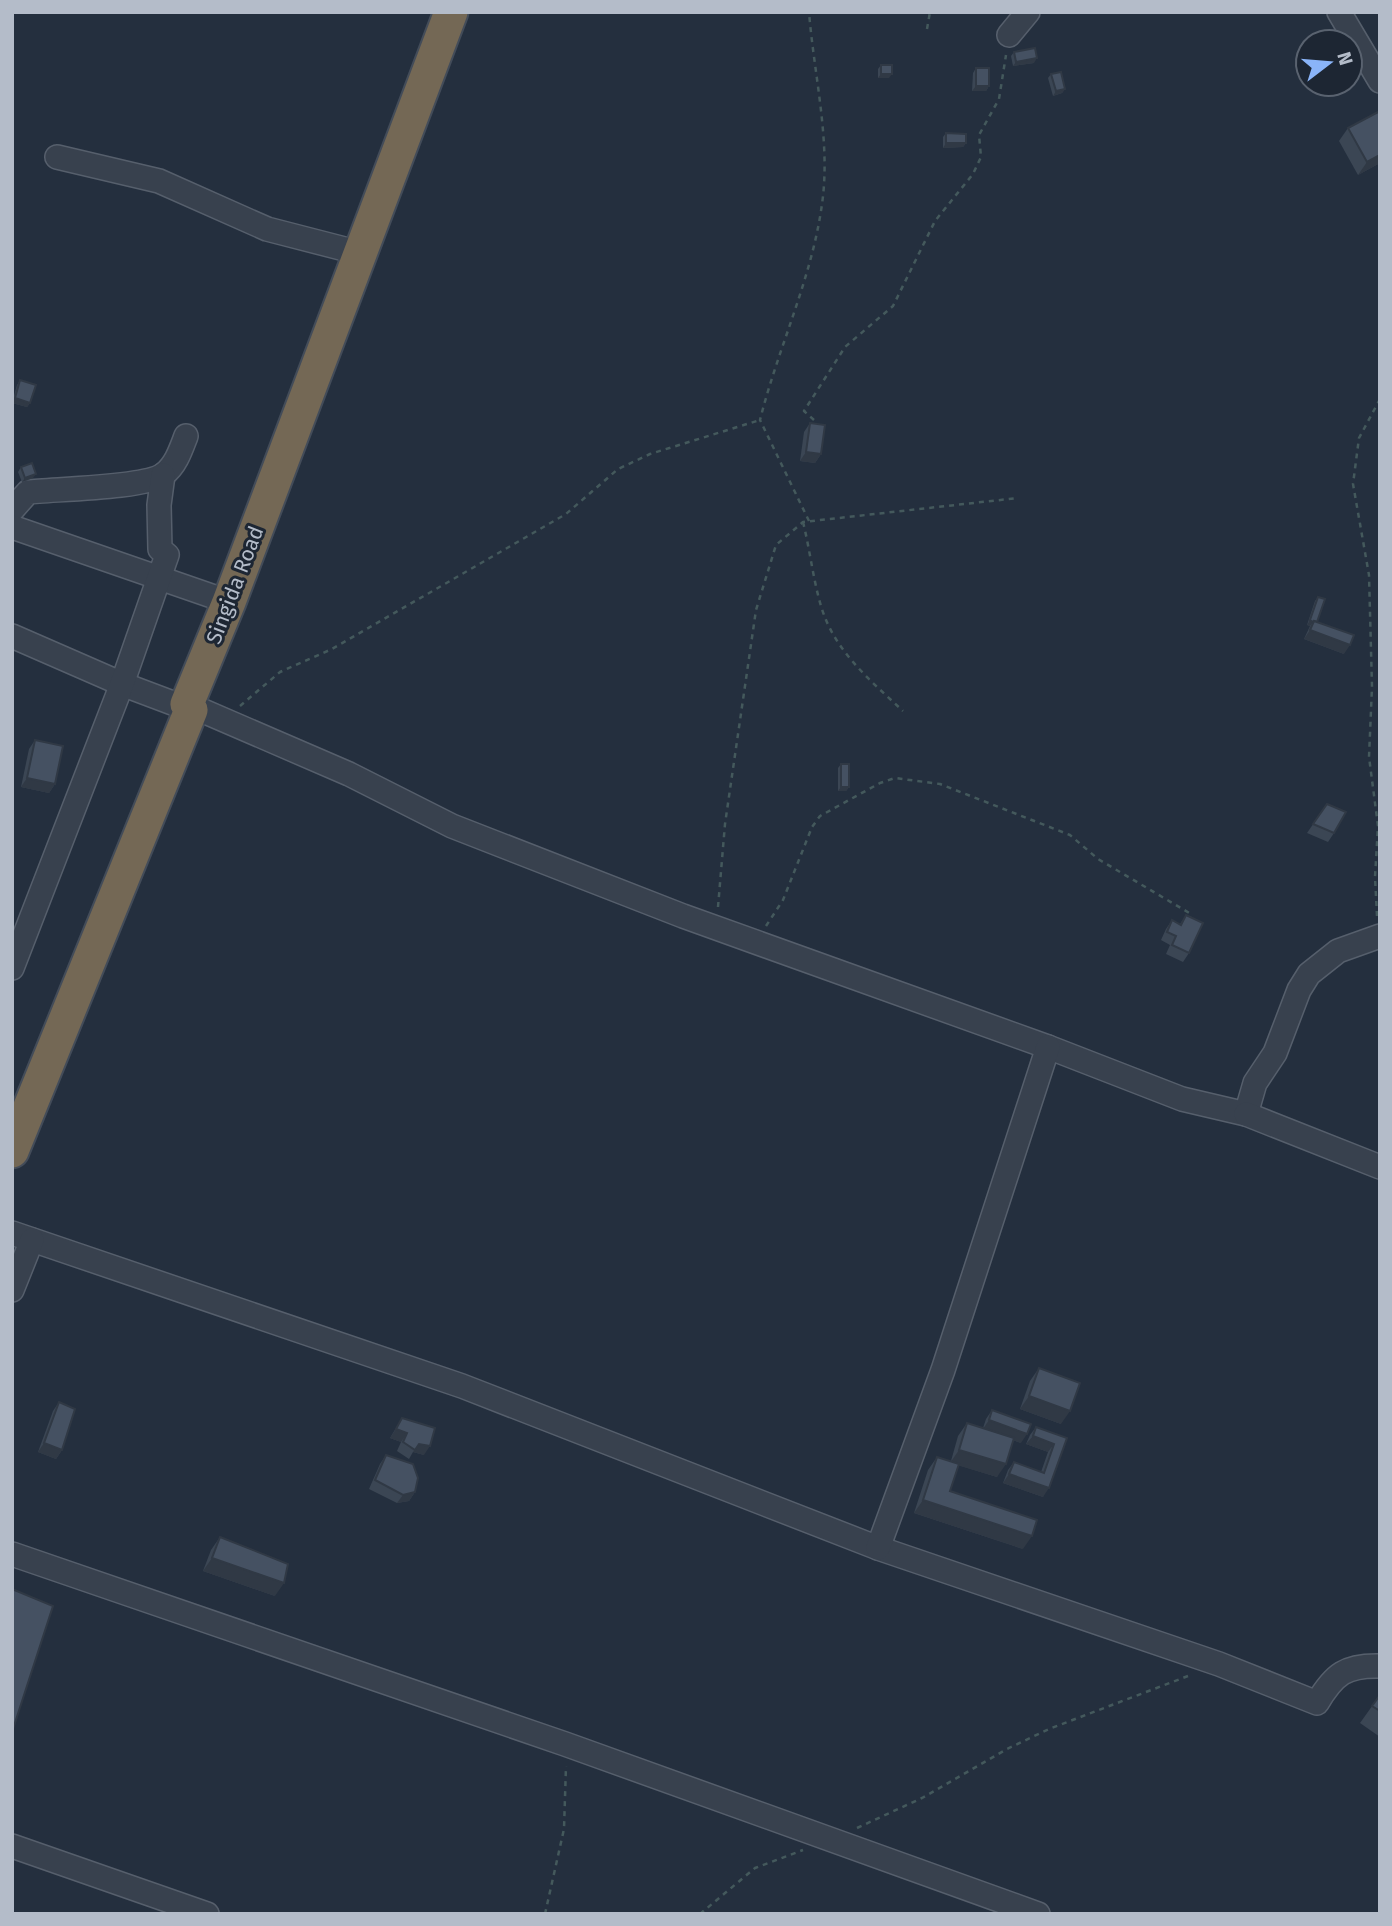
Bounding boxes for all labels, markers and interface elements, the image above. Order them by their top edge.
north arrow [1294,28,1364,98]
text: N [1332,49,1358,68]
street label: Singida Road [201,522,269,648]

